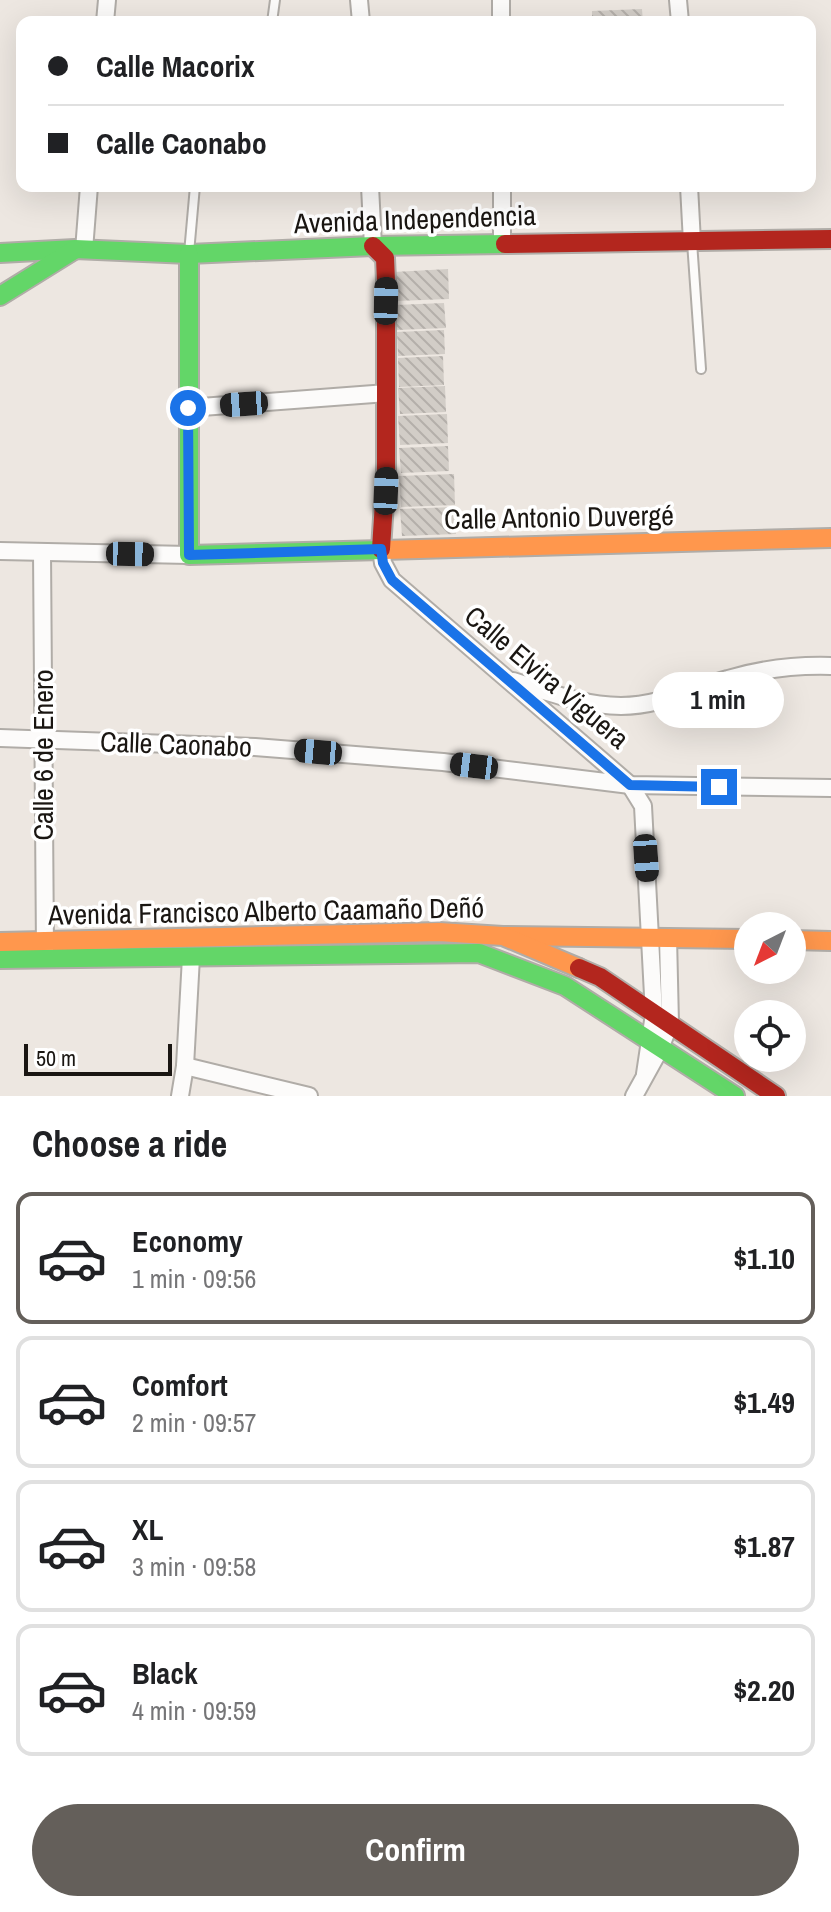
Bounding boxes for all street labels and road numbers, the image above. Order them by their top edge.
street label: Avenida Independencia [292,196,537,242]
street label: Calle Antonio Duvergé [444,496,674,538]
street label: Calle Elvira Viguera [457,597,637,757]
street label: Calle 6 de Enero [24,669,62,841]
street label: Calle Caonabo [99,722,253,766]
street label: Avenida Francisco Alberto Caamaño Deñó [47,888,484,934]

